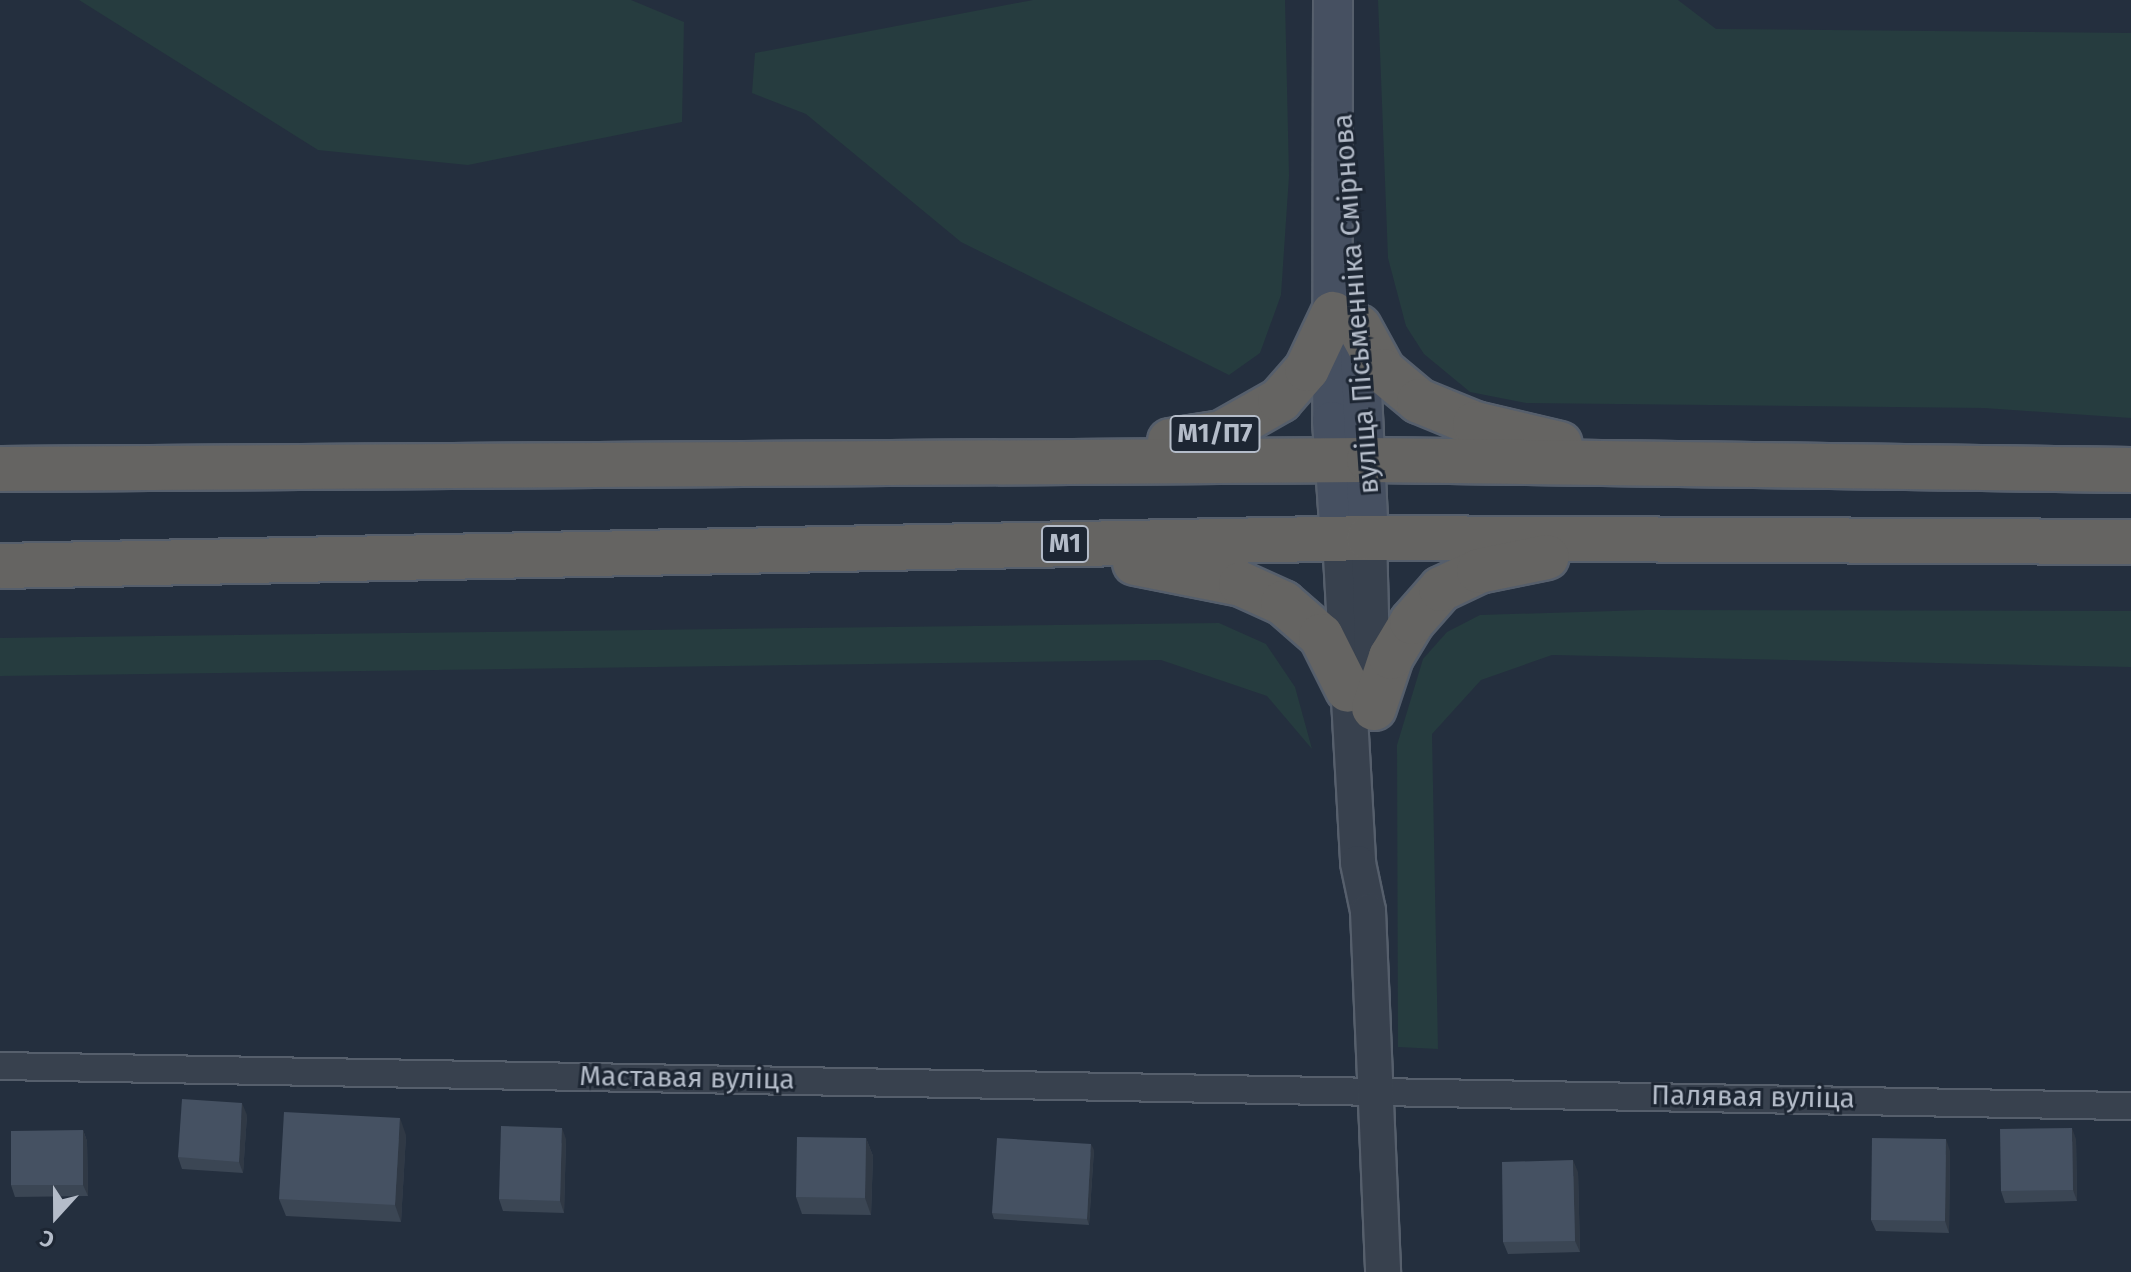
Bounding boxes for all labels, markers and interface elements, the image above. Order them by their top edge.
street label: вуліца Пісьменніка Смірнова [1326,113,1386,495]
road number: М1/П7 [1169,412,1261,456]
road number: М1 [1039,522,1091,566]
street label: Маставая вуліца [579,1059,795,1097]
street label: Палявая вуліца [1651,1078,1855,1116]
north arrow [16,1176,96,1256]
text: С [36,1224,58,1254]

